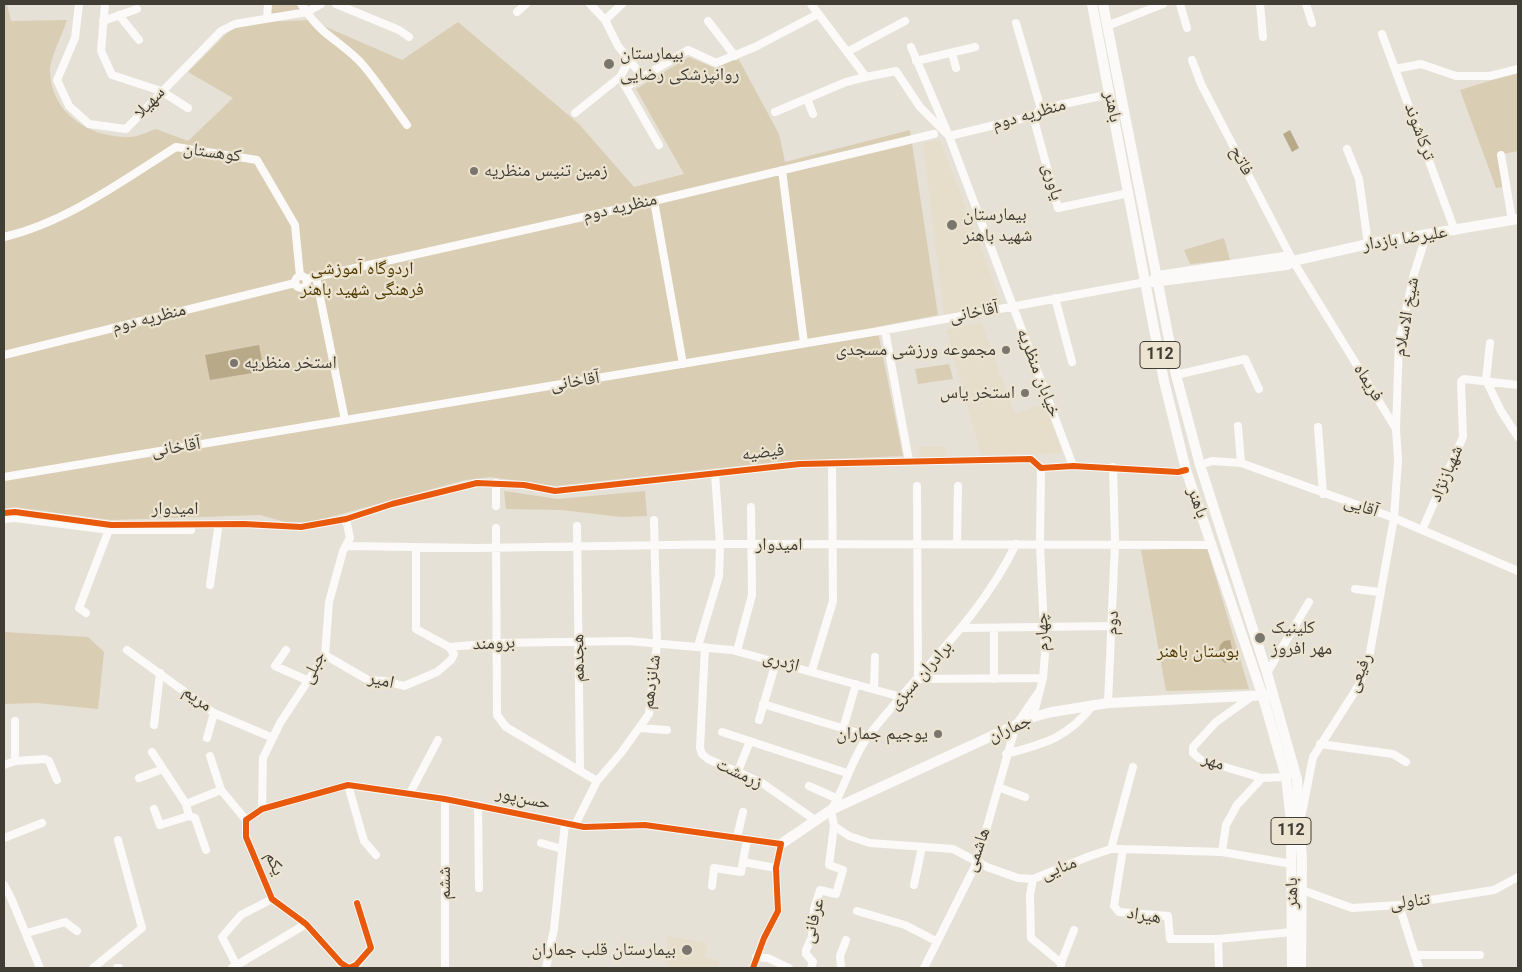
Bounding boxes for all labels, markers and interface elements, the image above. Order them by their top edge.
place label: بیمارستان روانپزشکی رضایی [620,43,739,86]
marker: بیمارستان روانپزشکی رضایی [602,57,616,71]
street label: سهیلا [130,82,170,124]
street label: باهنر [1098,90,1126,124]
street label: منظریه دوم [990,94,1068,136]
street label: ترکاشوند [1399,100,1439,164]
street label: کوهستان [182,138,242,168]
street label: فاتح [1225,143,1257,179]
place label: زمین تنیس منظریه [484,160,608,182]
street label: یاوری [1037,161,1067,203]
marker: زمین تنیس منظریه [468,165,480,177]
street label: منظریه دوم [581,189,659,227]
place label: بیمارستان شهید باهنر [963,204,1032,246]
marker: بیمارستان شهید باهنر [945,218,959,232]
street label: علیرضا بازدار [1361,222,1449,256]
park label: اردوگاه آموزشی فرهنگی شهید باهنر [300,258,424,300]
street label: شیخ الاسلام [1389,276,1425,358]
street label: آقاخانی [948,298,1000,328]
street label: منظریه دوم [110,299,188,339]
street label: خیابان منظریه [1011,326,1065,420]
place label: مجموعه ورزشی مسجدی [835,339,996,361]
road number: 112 [1140,342,1180,368]
marker: مجموعه ورزشی مسجدی [1000,344,1012,356]
place label: استخر منظریه [244,352,337,374]
marker: استخر منظریه [228,357,240,369]
street label: فریماه [1348,360,1388,406]
street label: آقاخانی [549,367,601,397]
place label: استخر یاس [940,382,1015,404]
marker: استخر یاس [1019,387,1031,399]
street label: آقاخانی [150,433,202,463]
street label: فیضیه [741,440,785,466]
street label: شهبازنژاد [1425,442,1469,506]
street label: باهنر [1182,485,1212,521]
street label: آقایی [1341,491,1381,523]
street label: امیدوار [151,498,199,520]
street label: امیدوار [755,534,803,556]
street label: دوم [1102,610,1124,636]
street label: چهارم [1032,612,1054,652]
place label: کلینیک مهر افروز [1271,617,1332,660]
marker: کلینیک مهر افروز [1253,631,1267,645]
street label: برومند [472,632,516,656]
street label: هجدهم [568,634,590,682]
street label: برادران سبزی [884,637,958,715]
park label: بوستان باهنر [1157,641,1239,663]
street label: اژدری [760,647,802,677]
street label: جبلی [297,648,331,688]
street label: رفیعی [1342,650,1378,696]
street label: شانزدهم [637,653,667,711]
street label: امیر [366,668,396,694]
street label: مریم [178,681,216,717]
street label: جماران [985,710,1035,748]
place label: یوجیم جماران [836,723,928,745]
marker: یوجیم جماران [932,728,944,740]
street label: مهر [1199,748,1227,776]
street label: زرمشت [712,754,766,794]
street label: حسن‌پور [494,783,552,815]
road number: 112 [1271,818,1311,844]
street label: هاشمی [960,825,996,875]
street label: یکم [259,849,289,879]
street label: منایی [1038,852,1080,886]
street label: ششم [434,866,456,900]
street label: باهنر [1281,877,1303,909]
street label: تناولی [1389,889,1431,915]
street label: عرفانی [798,896,830,946]
street label: هیراد [1125,903,1163,929]
place label: بیمارستان قلب جماران [531,939,676,961]
marker: بیمارستان قلب جماران [680,943,694,957]

